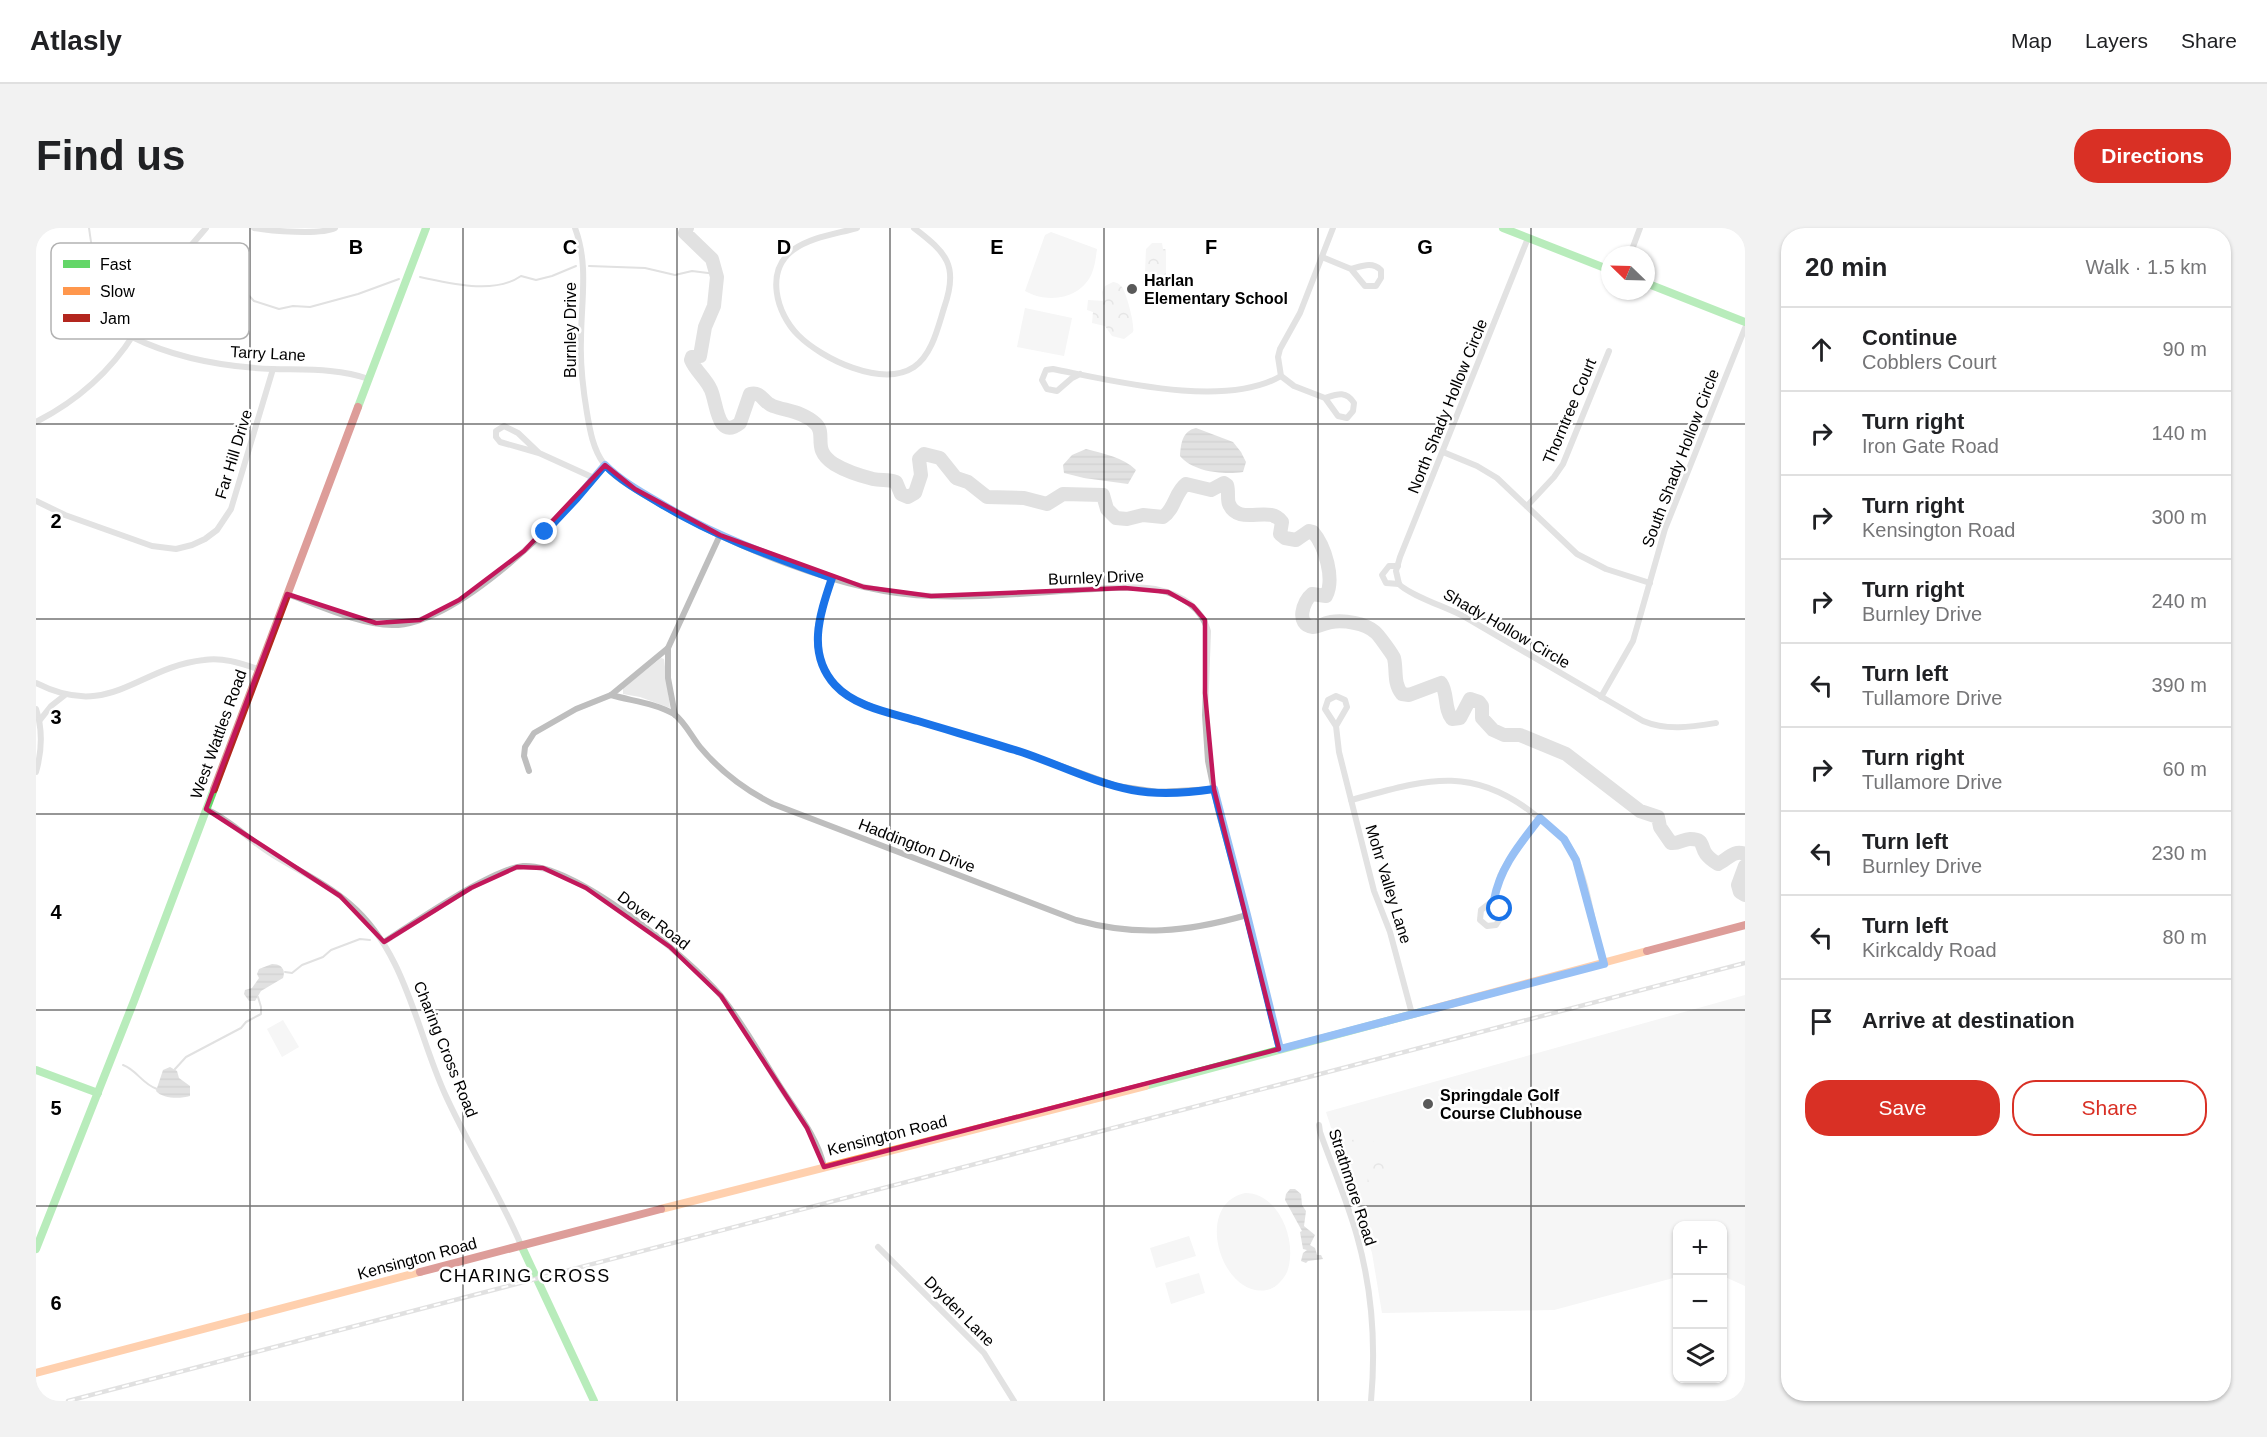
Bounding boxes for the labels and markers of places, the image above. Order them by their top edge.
place label: Harlan Elementary School [1144,272,1288,307]
marker: Harlan Elementary School [1125,282,1139,296]
place label: Springdale Golf Course Clubhouse [1440,1087,1582,1122]
marker: Springdale Golf Course Clubhouse [1421,1097,1435,1111]

